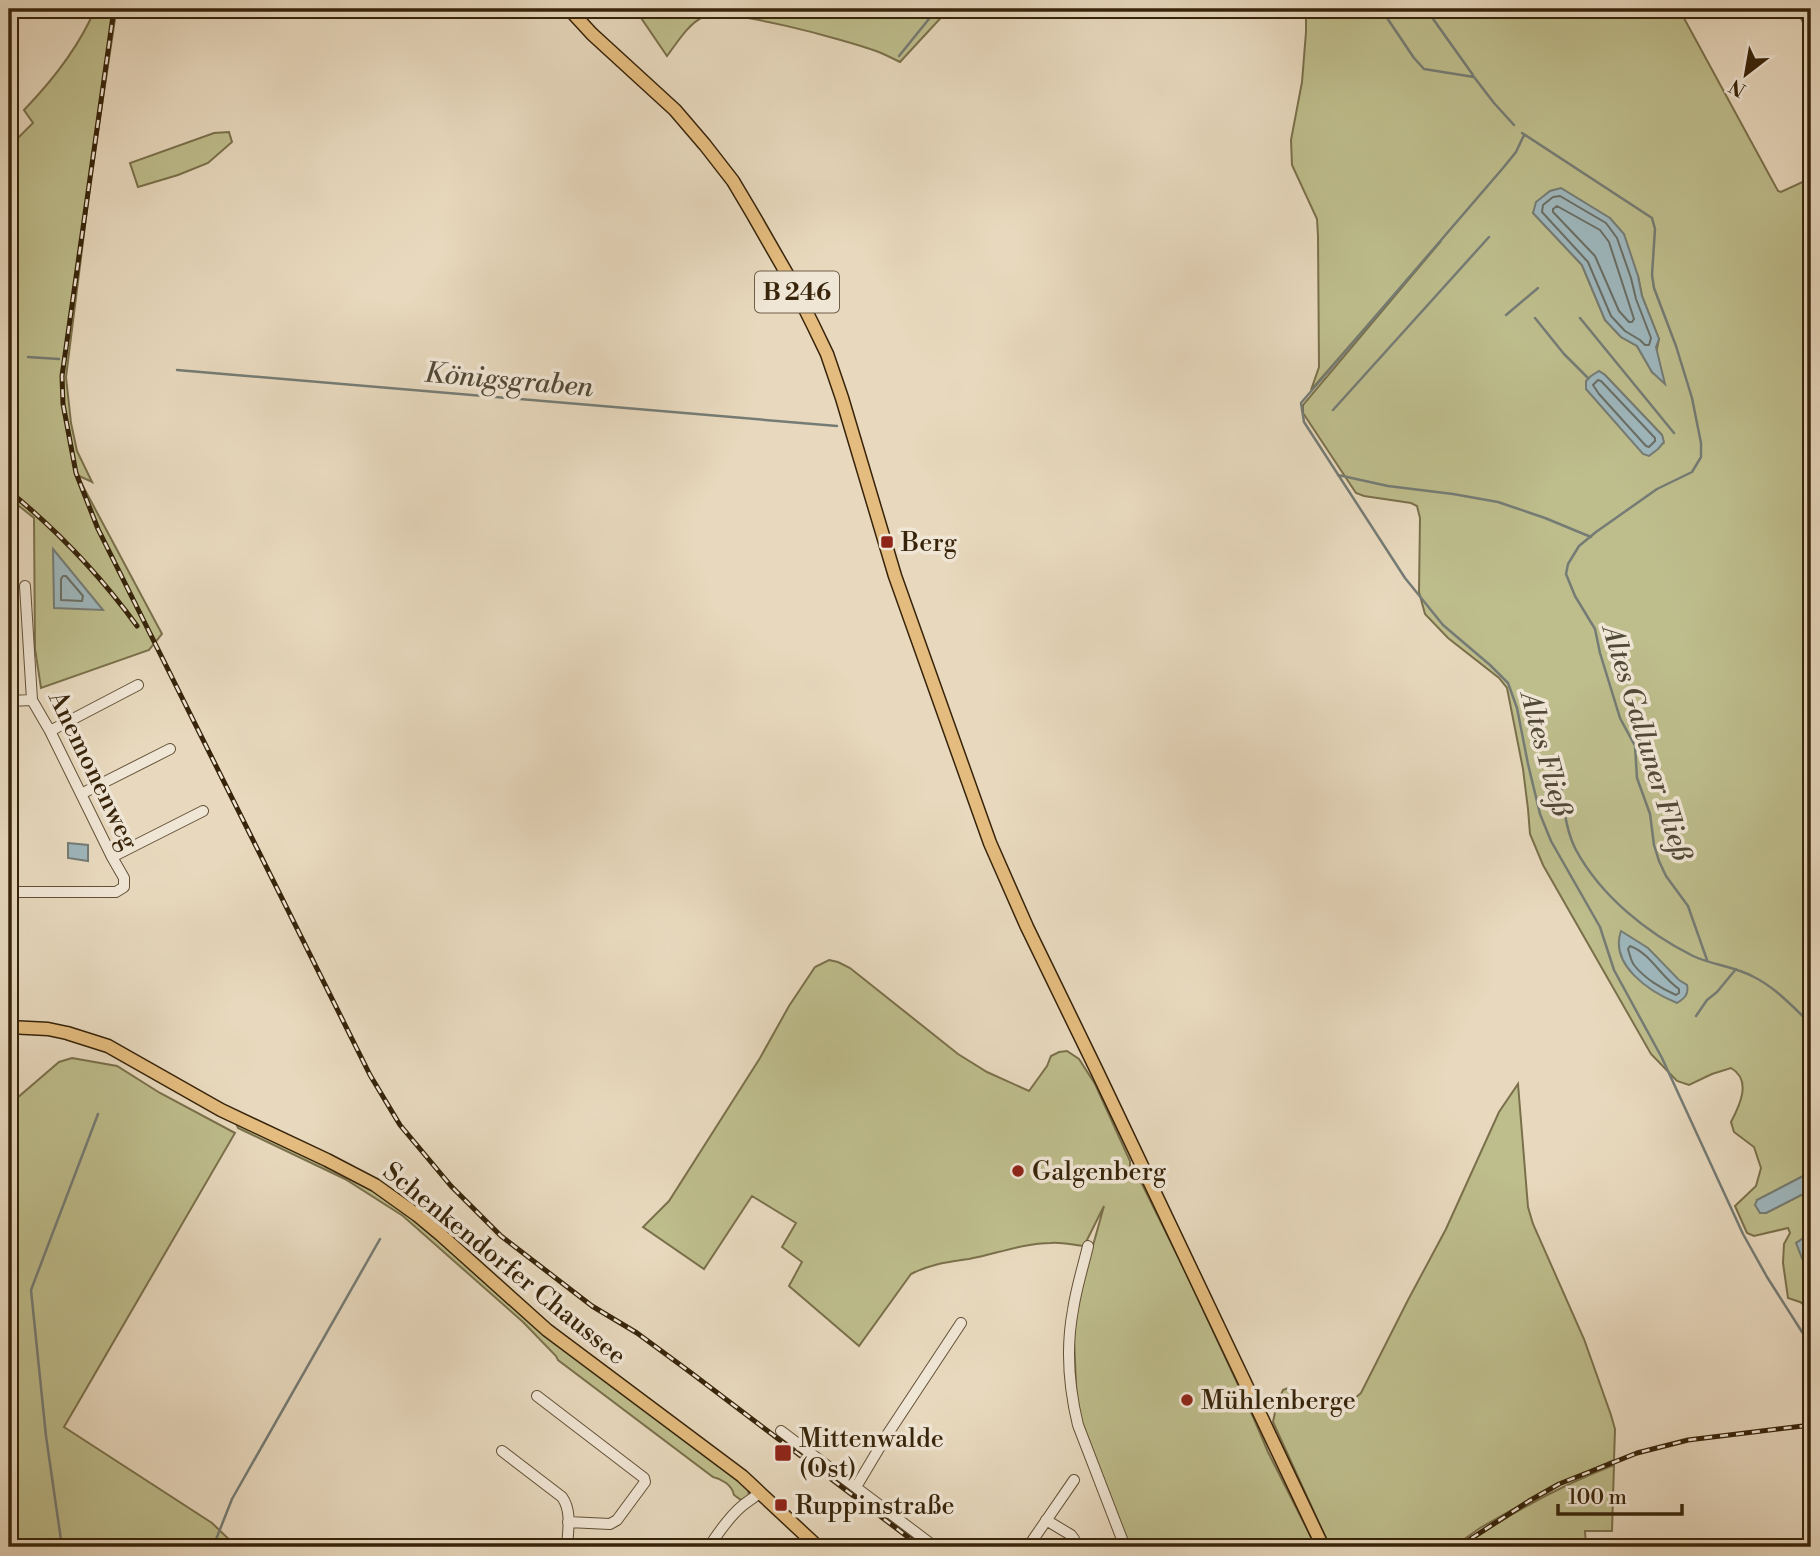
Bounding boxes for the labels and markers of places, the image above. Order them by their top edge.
place label: Berg [900,527,957,559]
marker: Berg [879,534,895,550]
place label: Galgenberg [1032,1156,1167,1188]
marker: Galgenberg [1010,1163,1026,1179]
place label: Mühlenberge [1201,1385,1356,1417]
marker: Mühlenberge [1179,1392,1195,1408]
place label: Mittenwalde (Ost) [799,1423,944,1485]
marker: Mittenwalde (Ost) [773,1443,793,1463]
place label: Ruppinstraße [795,1490,955,1522]
marker: Ruppinstraße [773,1497,789,1513]

